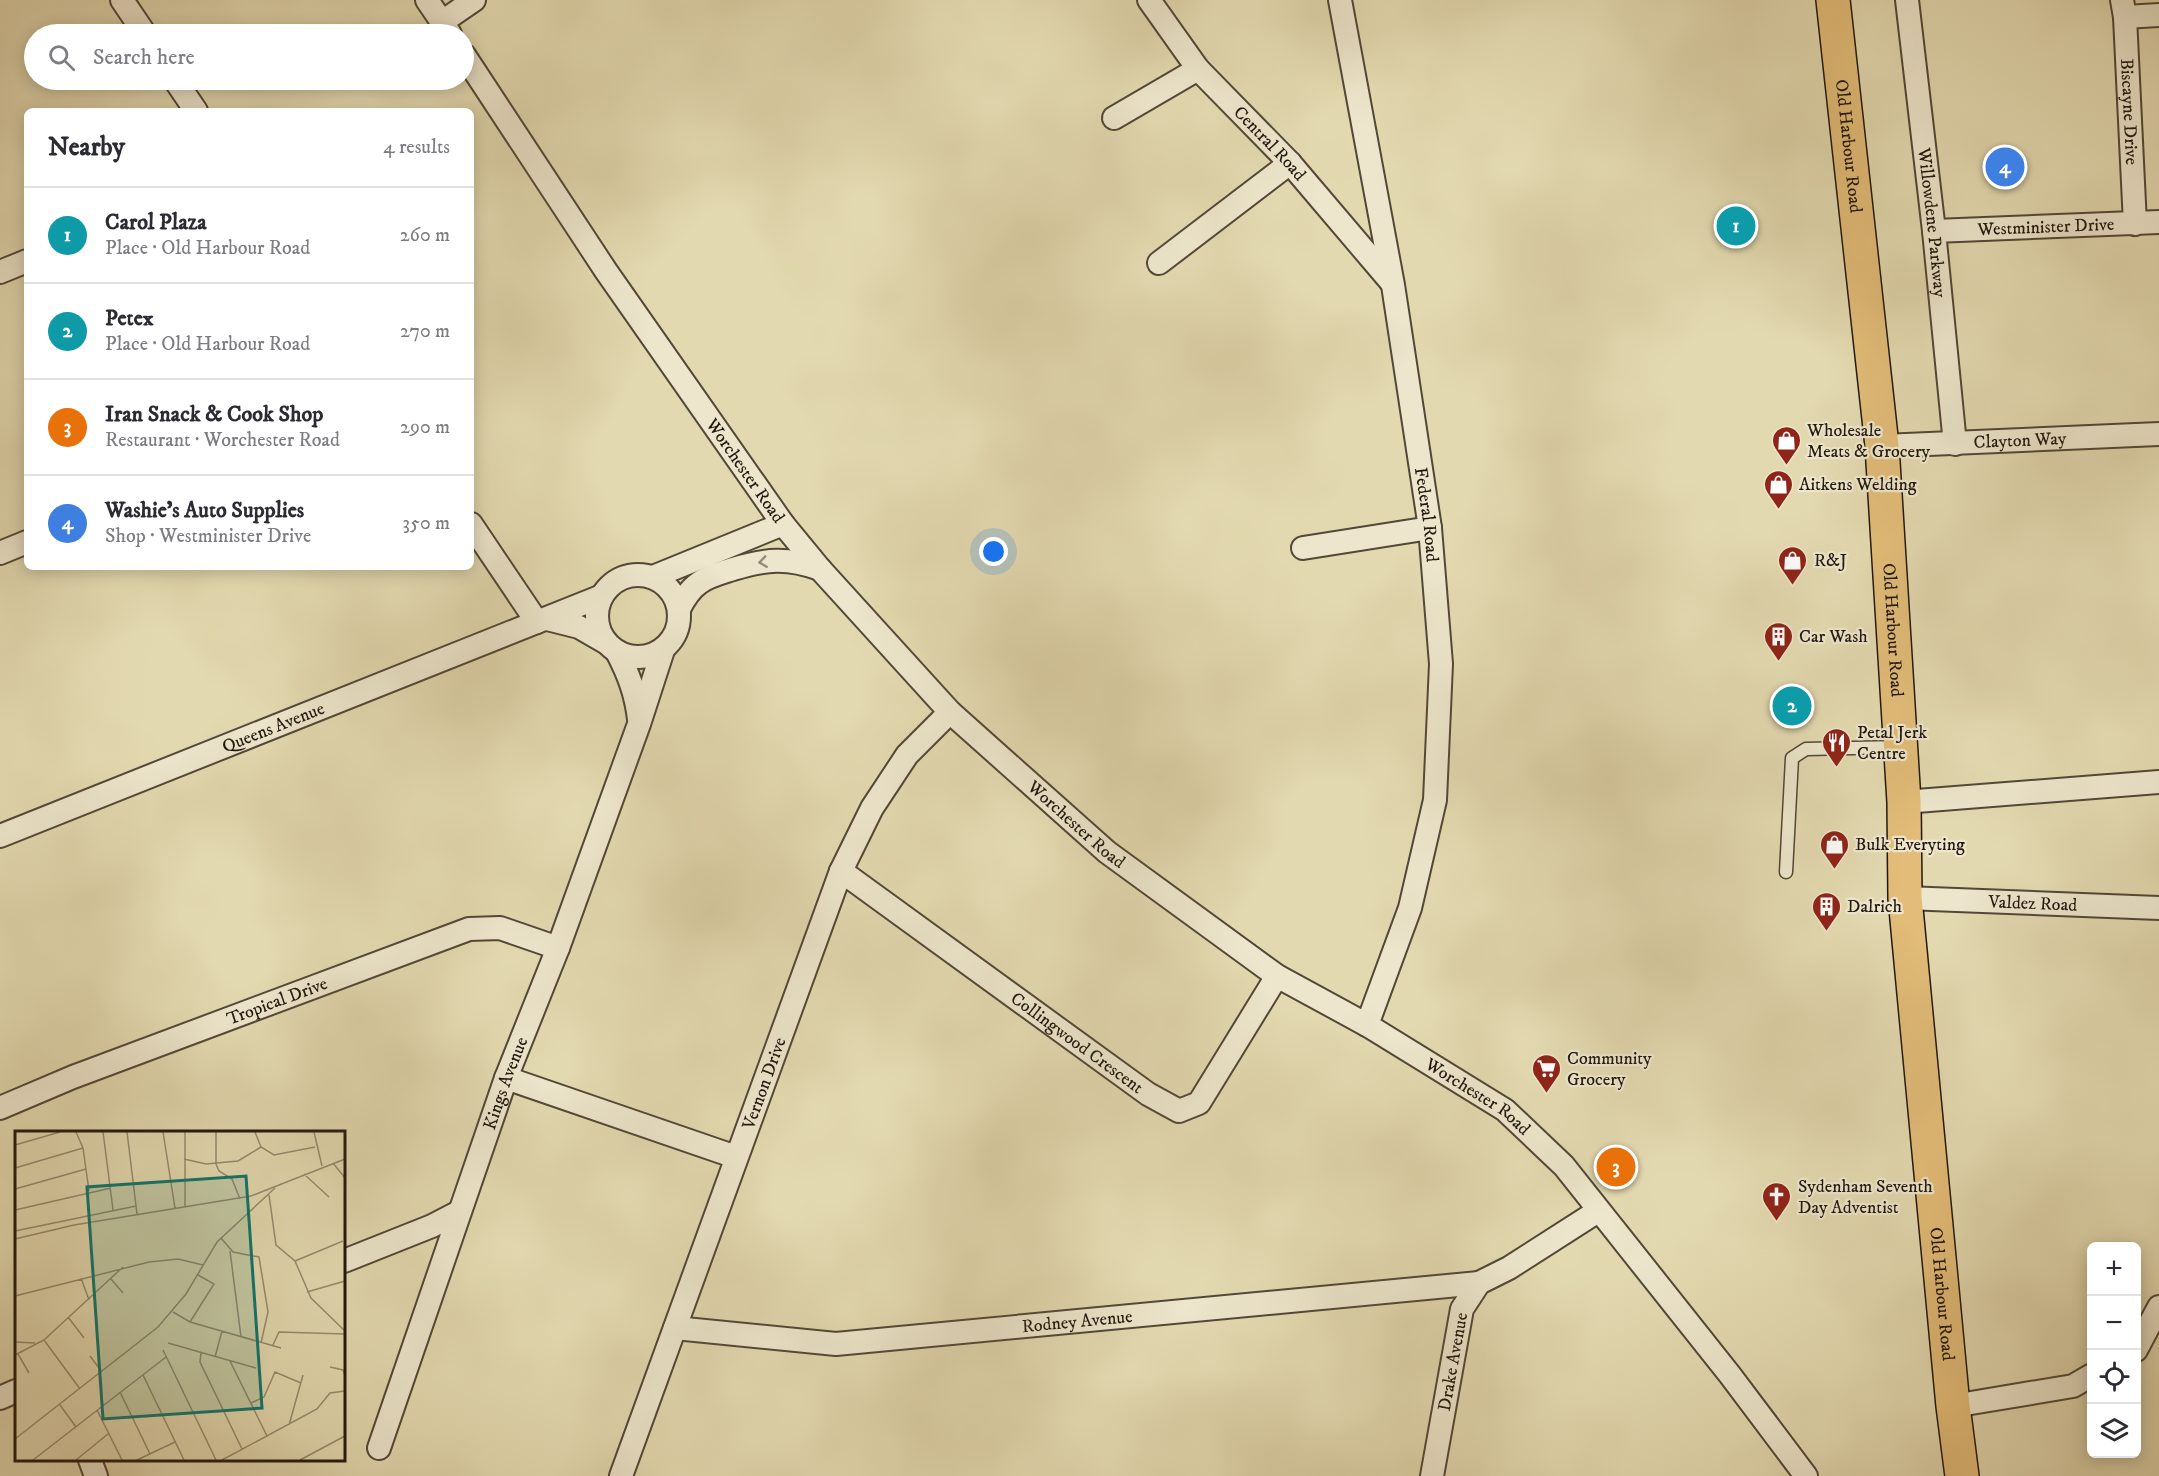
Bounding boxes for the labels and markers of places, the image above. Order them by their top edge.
pin: 4 [1986,144,2024,190]
pin: 1 [1716,204,1756,248]
place label: Wholesale Meats & Grocery [1806,420,1931,463]
shop icon: Wholesale Meats & Grocery [1770,424,1802,466]
shop icon: Aitkens Welding [1762,468,1794,510]
place label: Aitkens Welding [1799,474,1917,496]
shop icon: R&J [1777,544,1809,586]
place label: R&J [1814,550,1847,572]
building icon: Car Wash [1762,620,1794,662]
place label: Car Wash [1799,626,1868,648]
pin: 2 [1772,684,1812,728]
place label: Petal Jerk Centre [1857,722,1927,765]
restaurant icon: Petal Jerk Centre [1820,726,1852,768]
shop icon: Bulk Everyting [1818,828,1850,870]
place label: Bulk Everyting [1855,834,1965,856]
building icon: Dalrich [1810,890,1842,932]
place label: Dalrich [1847,896,1903,918]
place label: Community Grocery [1567,1048,1652,1091]
supermarket icon: Community Grocery [1530,1052,1562,1094]
pin: 3 [1596,1144,1636,1190]
place label: Sydenham Seventh Day Adventist [1798,1176,1933,1219]
church icon: Sydenham Seventh Day Adventist [1761,1180,1793,1222]

